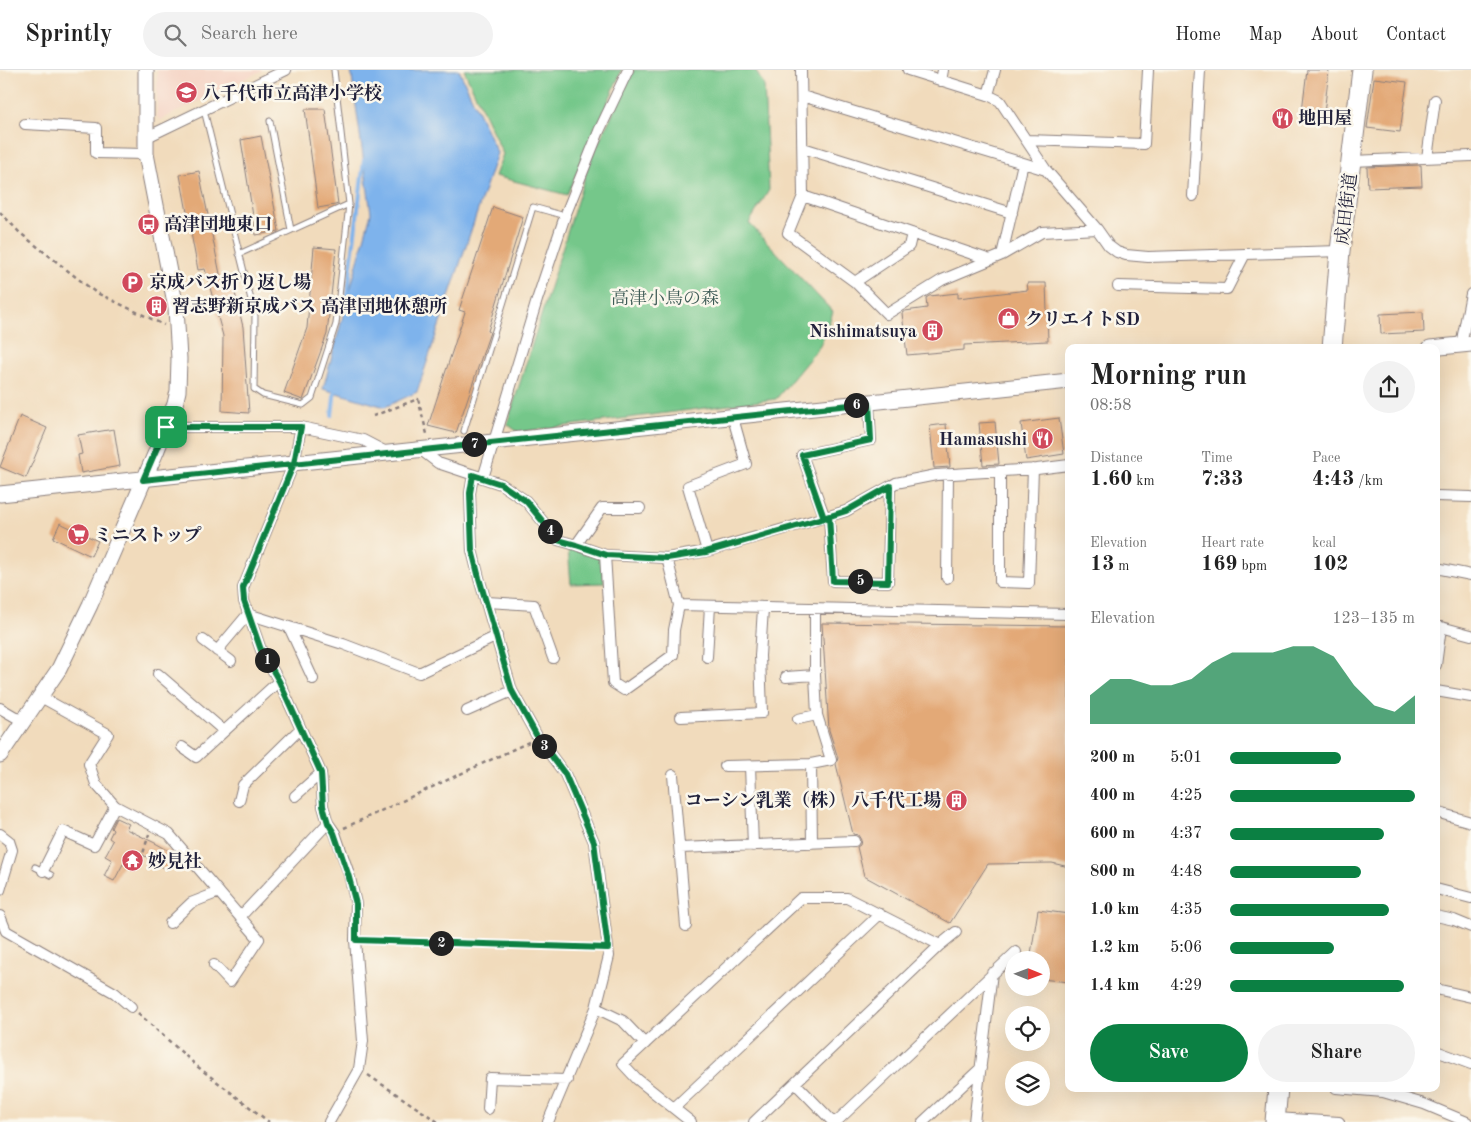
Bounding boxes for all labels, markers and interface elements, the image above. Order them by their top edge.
search box [143,12,493,57]
icon: search [161,21,189,49]
text: Sprintly [25,23,113,47]
text: Search here [201,25,298,44]
text: Home [1175,26,1221,44]
text: Map [1249,26,1282,44]
text: About [1310,26,1358,44]
text: Contact [1386,26,1446,44]
school or university icon: 八千代市立高津小学校 [174,81,198,105]
place label: 八千代市立高津小学校 [202,83,382,103]
restaurant icon: 地田屋 [1270,106,1294,130]
place label: 地田屋 [1298,108,1352,128]
street label: 成田街道 [1332,172,1360,246]
bus stop icon: 高津団地東口 [136,212,160,236]
place label: 高津団地東口 [164,214,272,234]
parking icon: 京成バス折り返し場 [121,270,145,294]
place label: 京成バス折り返し場 [149,272,311,292]
park label: 高津小鳥の森 [611,288,719,308]
building icon: 習志野新京成バス 高津団地休憩所 [144,294,168,318]
place label: 習志野新京成バス 高津団地休憩所 [172,296,447,316]
shop icon: クリエイトSD [997,307,1021,331]
place label: クリエイトSD [1025,310,1140,329]
building icon: Nishimatsuya [921,319,945,343]
place label: Nishimatsuya [809,323,917,341]
button: share [1363,361,1415,413]
text: Morning run [1090,363,1247,391]
pin: 6 [844,392,868,418]
text: 6 [852,398,861,412]
text: 08:58 [1090,398,1132,414]
pin [145,406,187,448]
icon: arrive [152,413,180,441]
restaurant icon: Hamasushi [1031,427,1055,451]
place label: Hamasushi [939,431,1027,449]
pin: 7 [462,432,486,456]
text: 7 [470,437,479,451]
text: Distance [1090,451,1143,465]
text: Time [1201,451,1232,465]
text: Pace [1312,451,1340,465]
text: 1.60 [1090,469,1132,490]
text: 7:33 [1201,469,1243,490]
text: 4:43 [1312,469,1354,490]
text: km [1132,474,1155,488]
text: /km [1354,474,1383,488]
pin: 4 [538,518,562,544]
supermarket icon: ミニストップ [66,523,90,547]
text: 4 [546,524,555,538]
place label: ミニストップ [94,526,201,545]
text: Elevation [1090,536,1147,550]
text: Heart rate [1201,536,1264,550]
text: kcal [1312,536,1336,550]
text: 13 [1090,554,1114,575]
text: 169 [1201,554,1238,575]
text: 102 [1312,554,1349,575]
text: m [1114,559,1129,573]
text: bpm [1238,559,1267,573]
pin: 5 [848,568,872,594]
text: 5 [856,574,865,588]
text: Elevation [1090,611,1155,627]
text: 123–135 m [1332,611,1415,627]
pin: 1 [254,648,280,672]
text: 1 [263,653,272,667]
pin: 3 [532,734,556,758]
text: 3 [540,739,549,753]
text: 200 m [1090,750,1135,766]
text: 5:01 [1170,750,1202,766]
building icon: コーシン乳業（株） 八千代工場 [945,788,969,812]
text: 400 m [1090,788,1135,804]
text: 4:25 [1170,788,1202,804]
place label: コーシン乳業（株） 八千代工場 [685,790,941,810]
text: 600 m [1090,826,1135,842]
text: 4:37 [1170,826,1202,842]
temple icon: 妙見社 [120,849,144,873]
place label: 妙見社 [148,851,202,871]
text: 800 m [1090,864,1135,880]
text: 4:48 [1170,864,1202,880]
text: 1.0 km [1090,902,1139,918]
text: 4:35 [1170,902,1202,918]
pin: 2 [428,930,454,956]
text: 2 [437,936,446,950]
text: 1.2 km [1090,940,1139,956]
text: 5:06 [1170,940,1202,956]
north arrow [1005,951,1050,996]
map controls [1005,951,1050,1106]
text: 1.4 km [1090,978,1139,994]
text: 4:29 [1170,978,1202,994]
button: locate [1005,1006,1050,1051]
button: Save [1090,1024,1248,1082]
button: Share [1258,1024,1415,1082]
button: layers [1005,1061,1050,1106]

